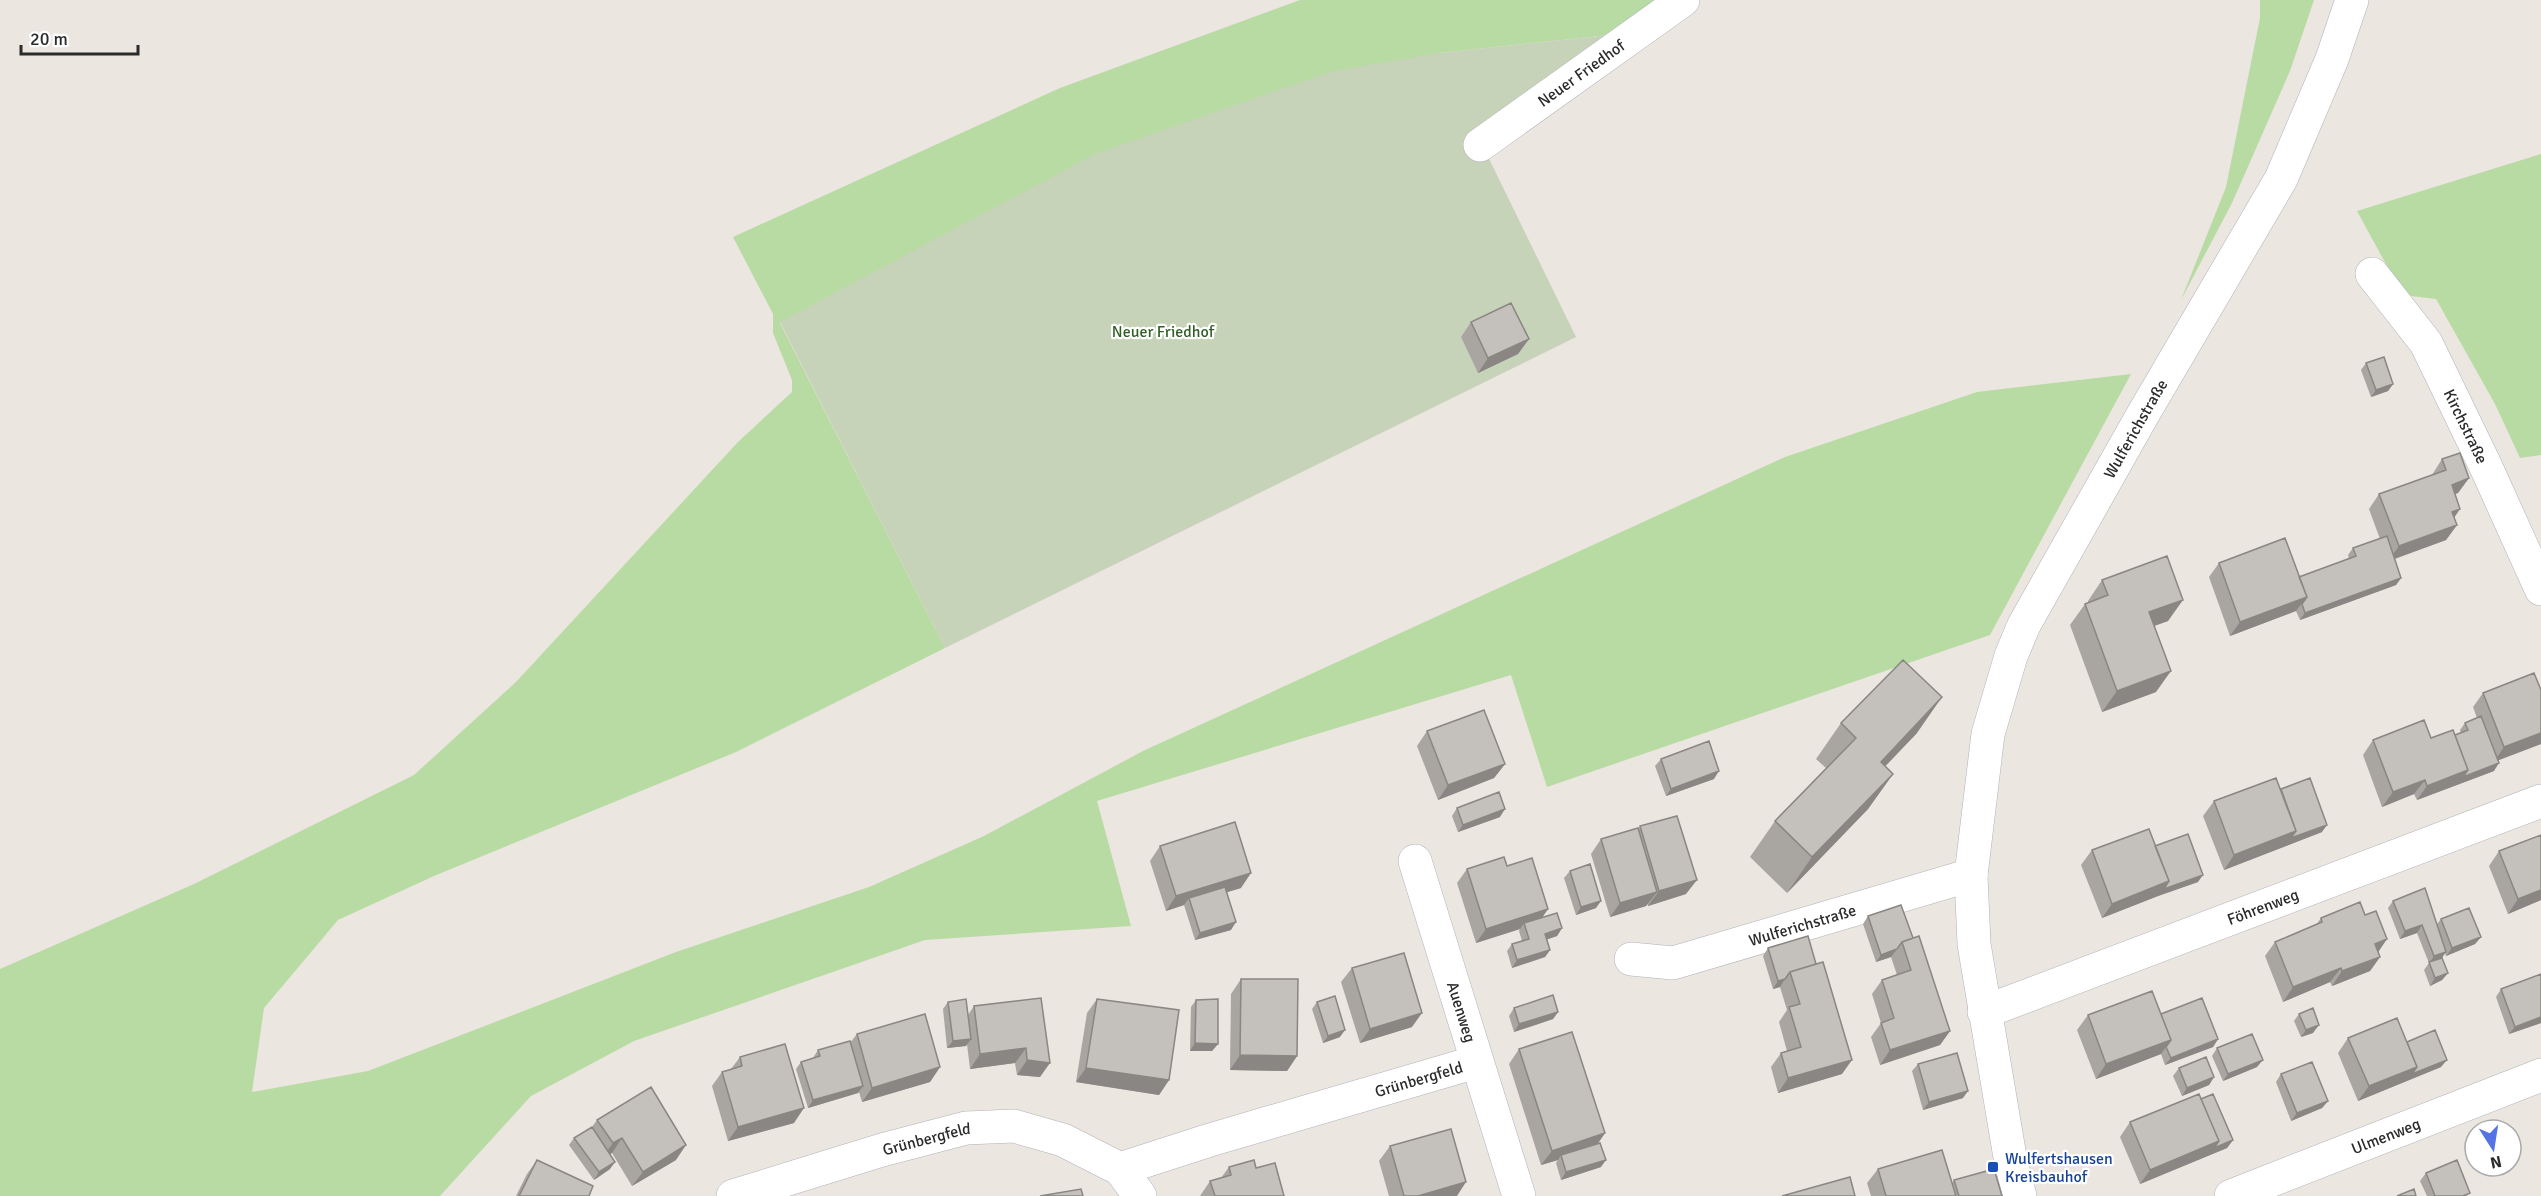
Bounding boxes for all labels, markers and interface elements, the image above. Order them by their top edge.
scale bar [21,18,138,56]
text: 20 m [30,28,68,50]
street label: Neuer Friedhof [1534,35,1629,112]
park label: Neuer Friedhof [1112,322,1215,342]
street label: Wulferichstraße [2100,376,2172,482]
street label: Kirchstraße [2439,386,2492,467]
street label: Föhrenweg [2224,885,2302,930]
street label: Wulferichstraße [1747,900,1859,951]
street label: Auenweg [1442,979,1480,1045]
street label: Grünbergfeld [1373,1057,1465,1102]
street label: Ulmenweg [2349,1114,2423,1159]
north arrow [2463,1118,2523,1178]
street label: Grünbergfeld [880,1119,971,1160]
place label: Wulfertshausen Kreisbauhof [2005,1149,2113,1187]
text: N [2488,1151,2503,1173]
marker: Wulfertshausen Kreisbauhof [1986,1160,2000,1174]

